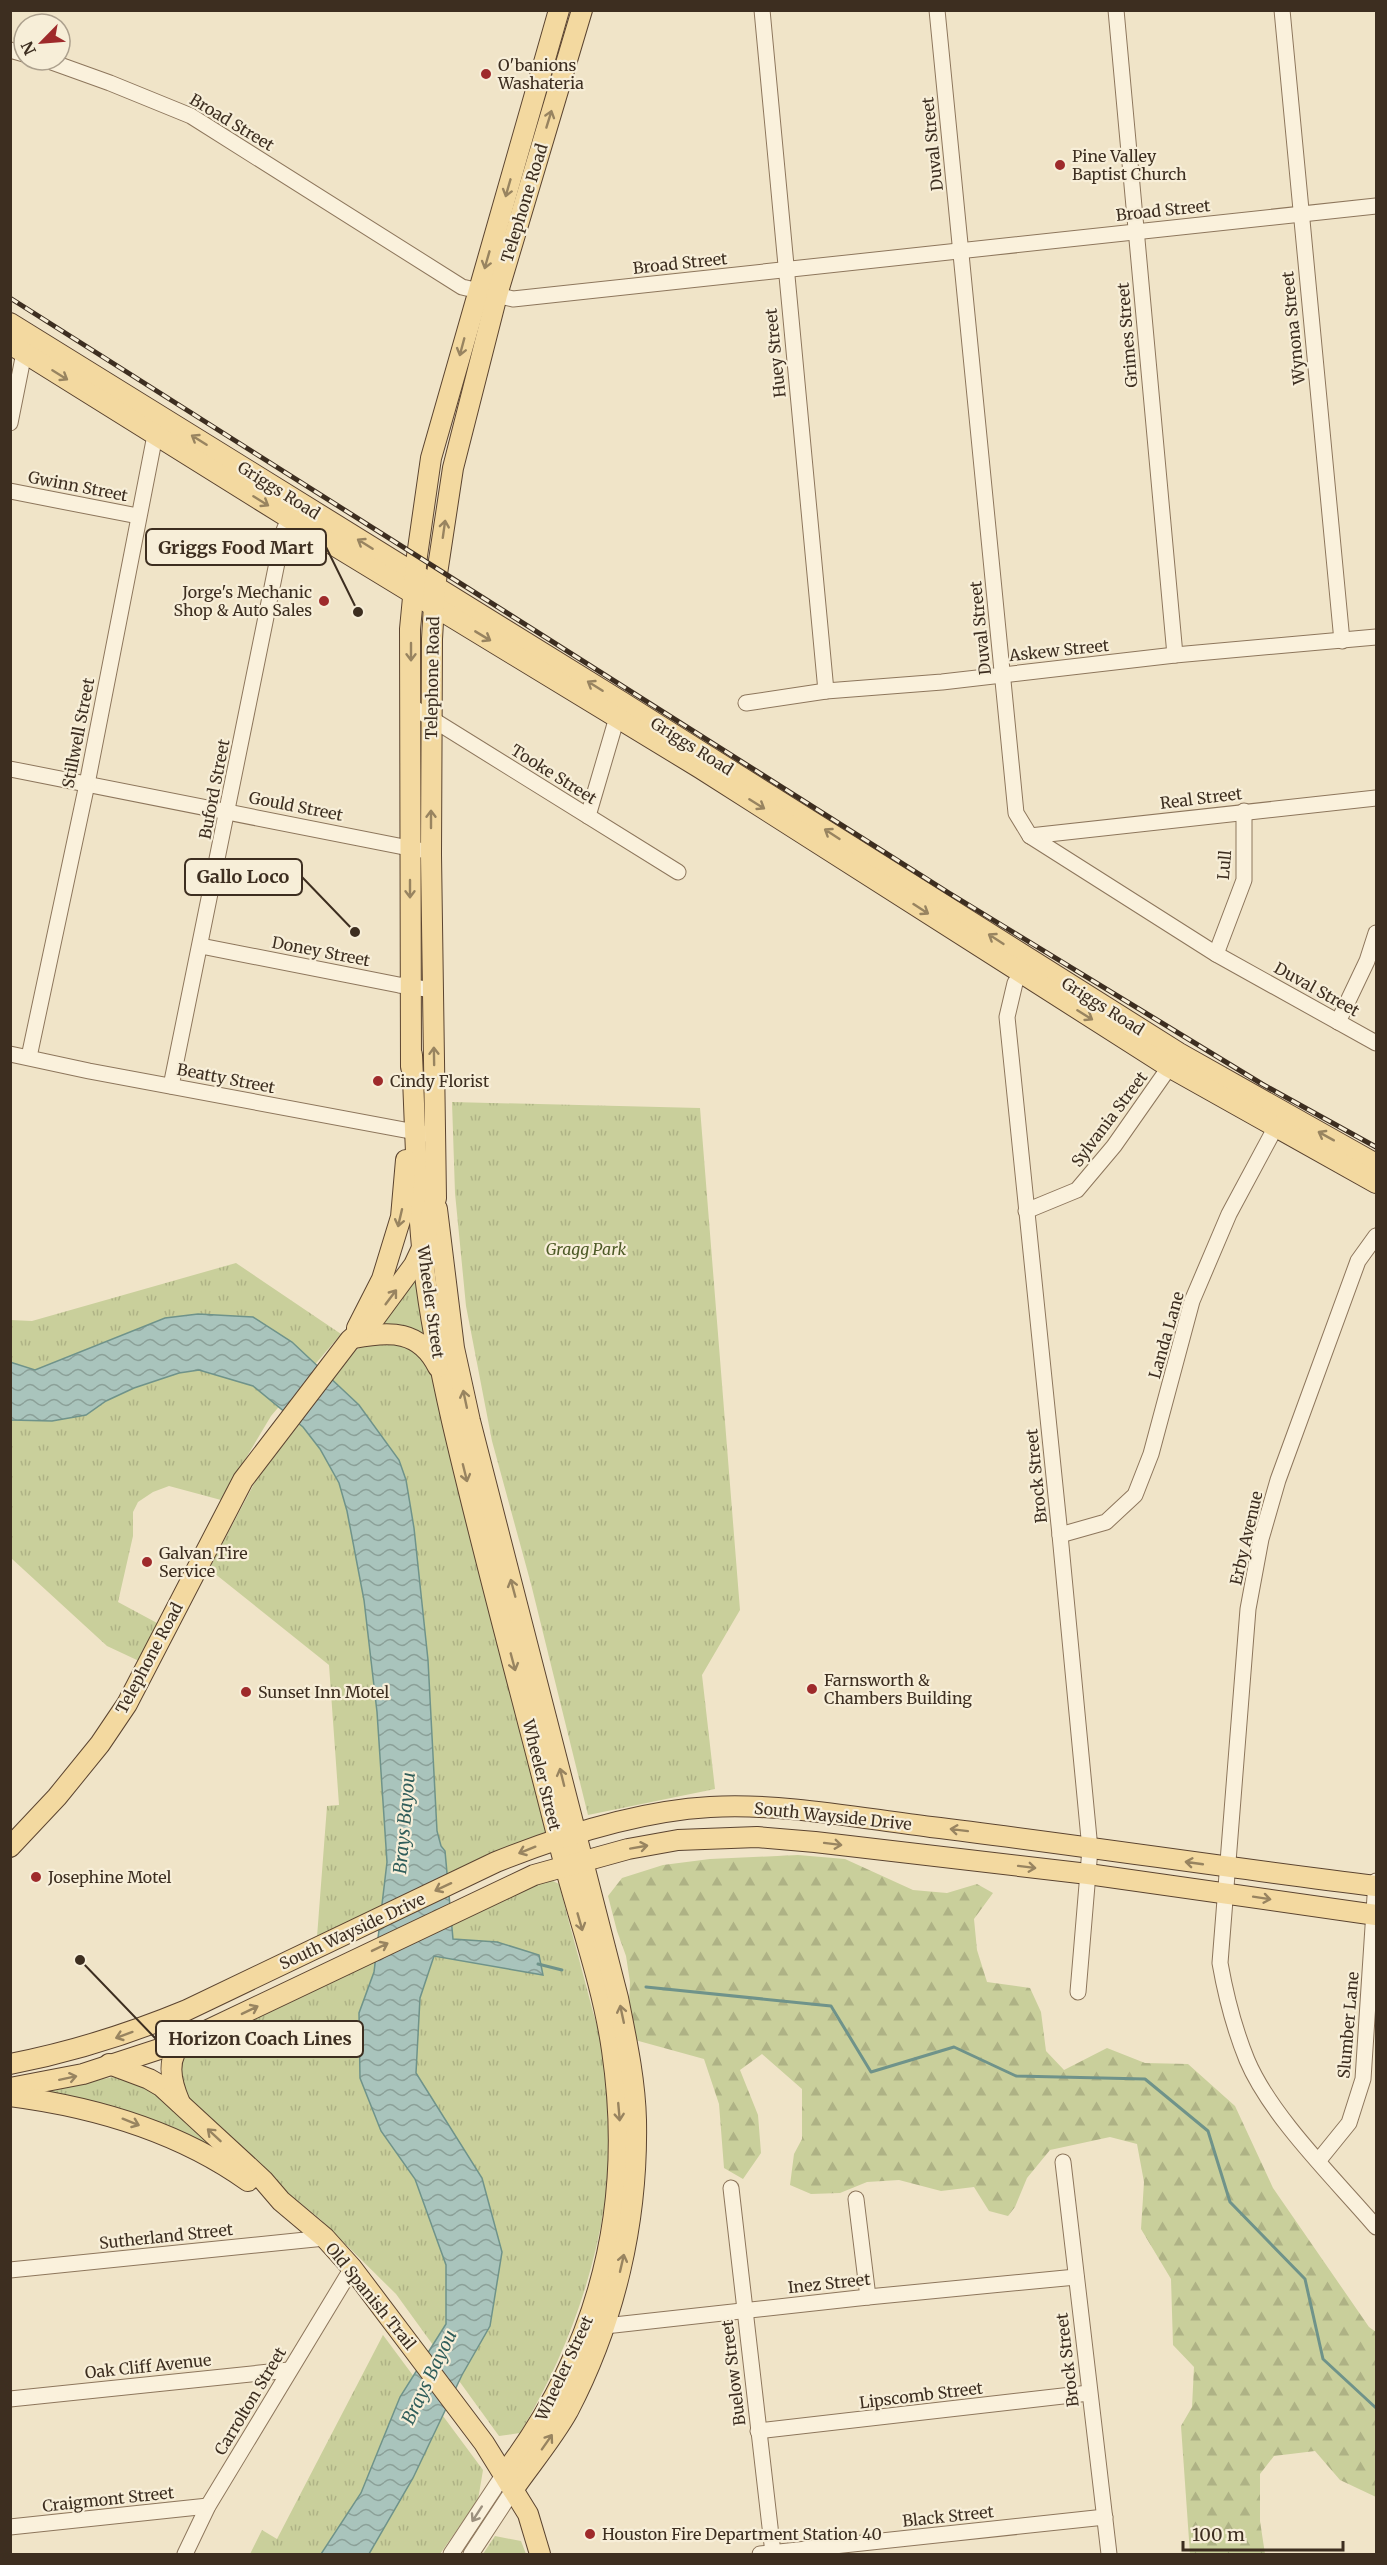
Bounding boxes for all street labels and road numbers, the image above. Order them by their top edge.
street label: Broad Street [186,89,278,155]
street label: Duval Street [917,95,947,192]
street label: Telephone Road [496,141,552,265]
street label: Broad Street [1115,195,1212,225]
street label: Broad Street [632,248,729,278]
street label: Wynona Street [1277,270,1309,387]
street label: Grimes Street [1112,281,1142,388]
street label: Huey Street [760,307,790,399]
street label: Griggs Road [234,457,324,523]
street label: Gwinn Street [26,467,130,506]
street label: Duval Street [965,579,995,676]
street label: Telephone Road [421,616,443,740]
street label: Askew Street [1007,635,1111,665]
street label: Stillwell Street [58,675,99,790]
street label: Griggs Road [647,713,737,779]
street label: Buford Street [194,736,234,841]
street label: Tooke Street [507,740,601,809]
street label: Real Street [1159,783,1244,813]
street label: Gould Street [247,787,345,825]
street label: Lull [1213,849,1235,881]
street label: Doney Street [270,932,372,970]
street label: Duval Street [1271,957,1364,1021]
street label: Griggs Road [1058,973,1148,1039]
street label: Beatty Street [175,1059,277,1097]
street label: Sylvania Street [1067,1067,1152,1171]
street label: Wheeler Street [413,1243,449,1360]
street label: Landa Lane [1144,1289,1188,1381]
street label: Brock Street [1021,1427,1051,1524]
street label: Erby Avenue [1225,1489,1267,1587]
street label: Telephone Road [111,1599,187,1717]
street label: Wheeler Street [518,1716,566,1833]
street label: South Wayside Drive [753,1798,913,1834]
street label: South Wayside Drive [276,1888,428,1974]
street label: Slumber Lane [1333,1971,1363,2079]
street label: Sutherland Street [98,2219,235,2253]
street label: Old Spanish Trail [322,2238,420,2354]
street label: Inez Street [787,2269,872,2297]
street label: Brock Street [1051,2311,1083,2408]
street label: Wheeler Street [530,2312,597,2425]
street label: Buelow Street [717,2318,749,2427]
street label: Carrolton Street [210,2343,291,2459]
street label: Oak Cliff Avenue [84,2349,212,2383]
street label: Lipscomb Street [858,2377,985,2413]
street label: Craigmont Street [41,2482,176,2516]
street label: Black Street [901,2501,995,2531]

